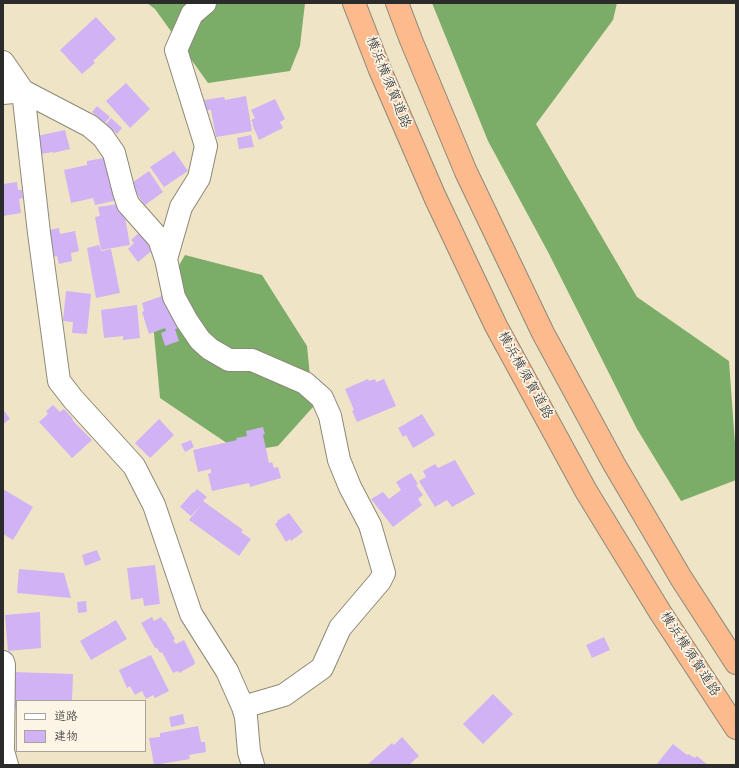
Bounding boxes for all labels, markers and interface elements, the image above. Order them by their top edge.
street label: 横浜横須賀道路 [361,34,413,132]
street label: 横浜横須賀道路 [493,329,555,423]
street label: 横浜横須賀道路 [655,609,723,701]
legend [16,700,146,752]
text: 道路 [54,708,78,726]
text: 建物 [54,728,78,746]

